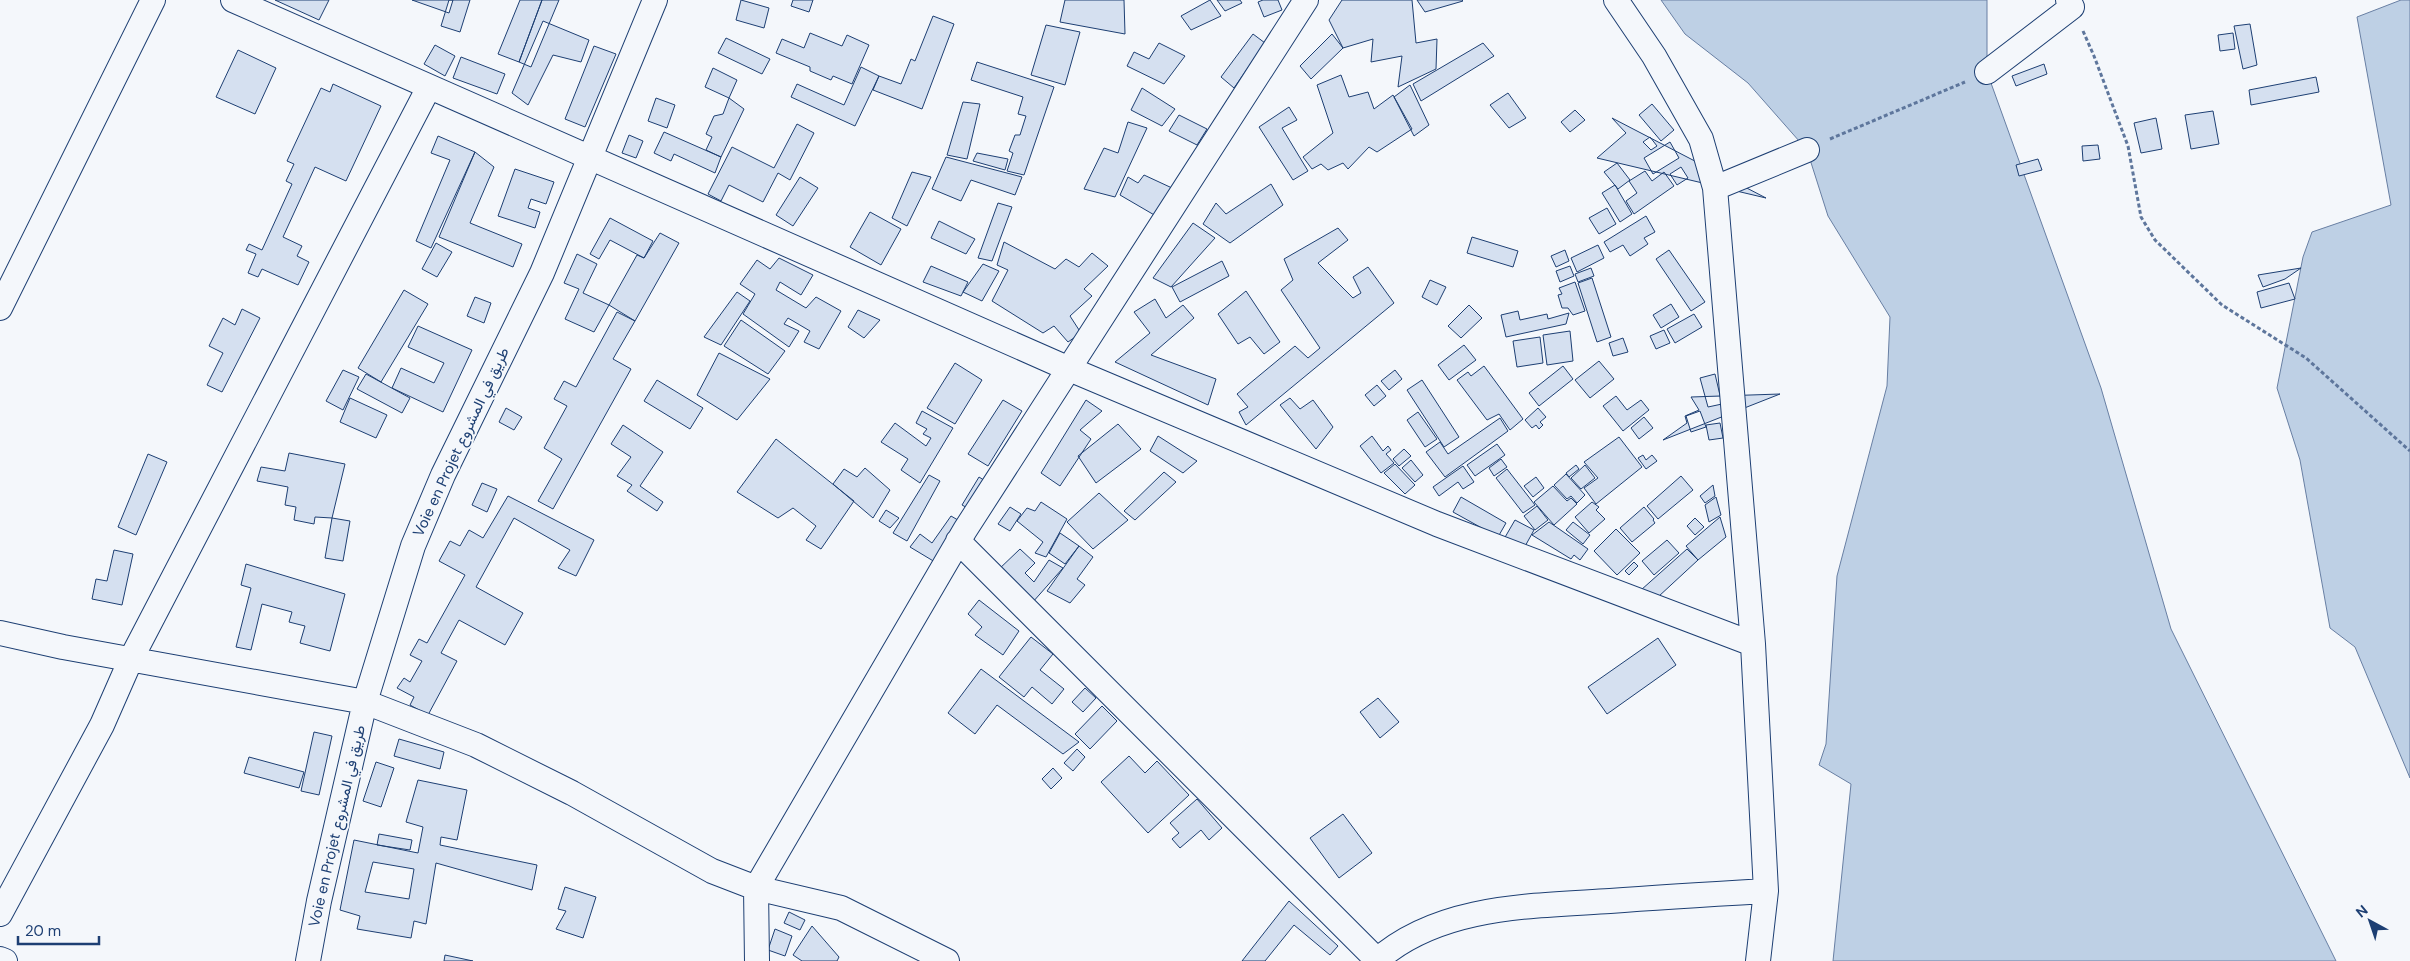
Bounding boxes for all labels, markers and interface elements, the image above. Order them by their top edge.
street label: Voie en Projet طريق في المشروع [408,344,517,541]
street label: Voie en Projet طريق في المشروع [304,723,373,930]
north arrow [2345,896,2395,946]
text: N [2352,901,2371,921]
scale bar [18,914,99,946]
text: 20 m [25,921,61,941]

